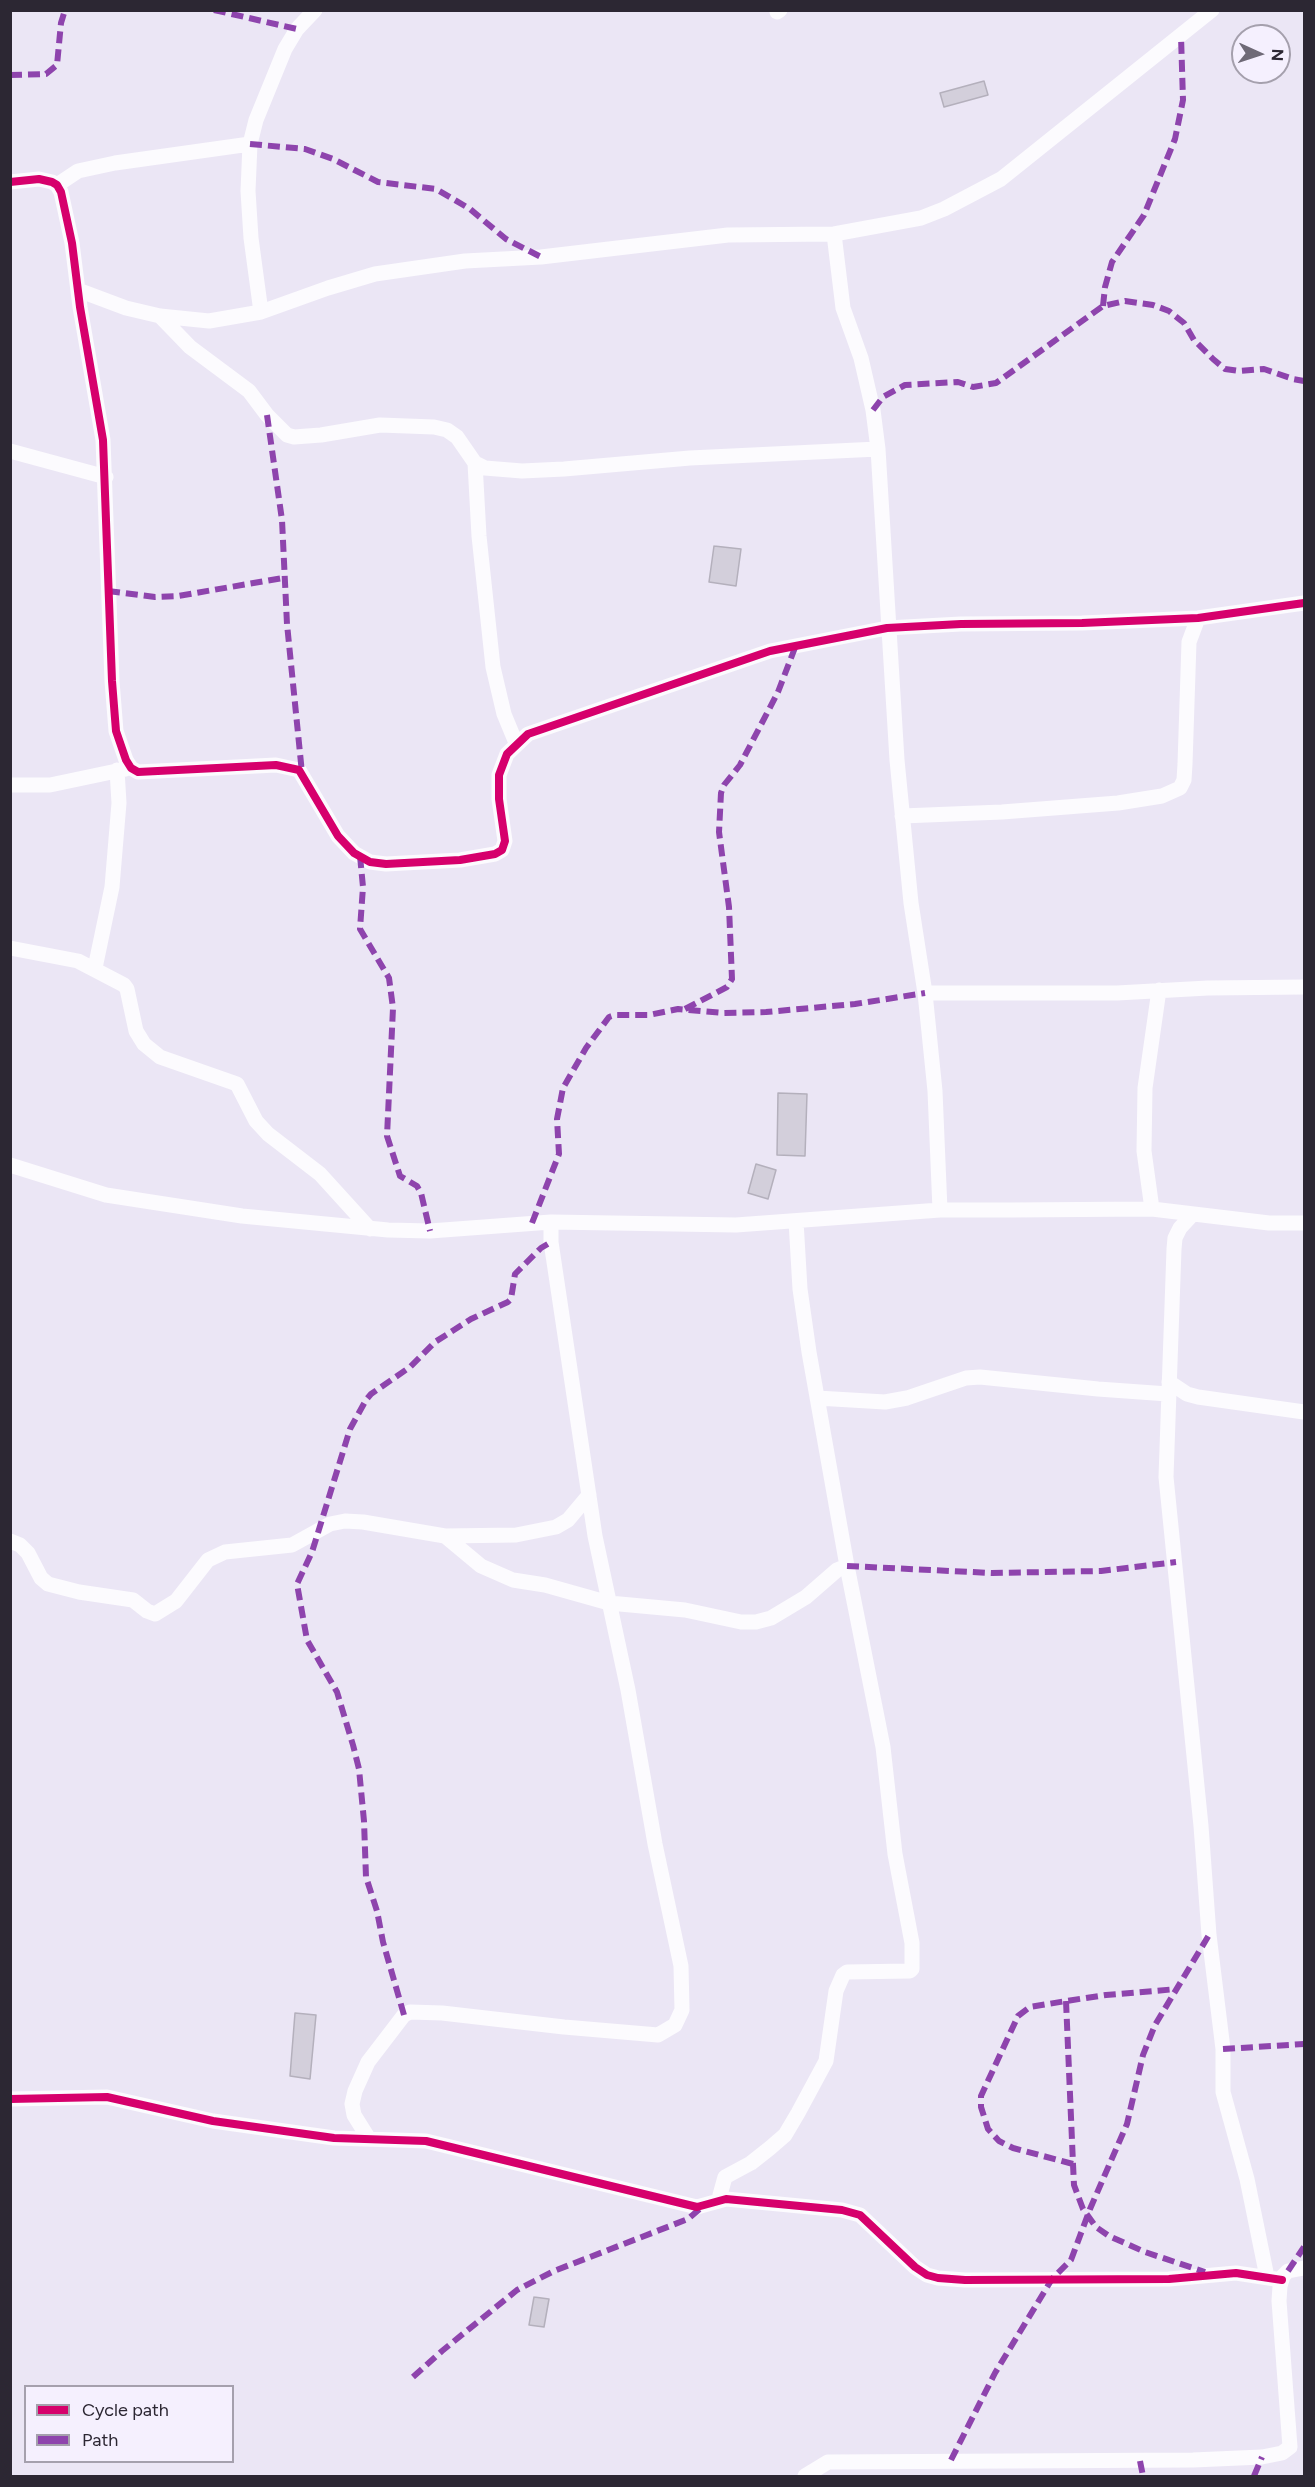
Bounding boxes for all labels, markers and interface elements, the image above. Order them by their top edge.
north arrow [1231,24,1291,84]
text: N [1268,48,1287,62]
legend [24,2385,234,2463]
text: Cycle path [82,2399,169,2421]
text: Path [82,2429,118,2451]

